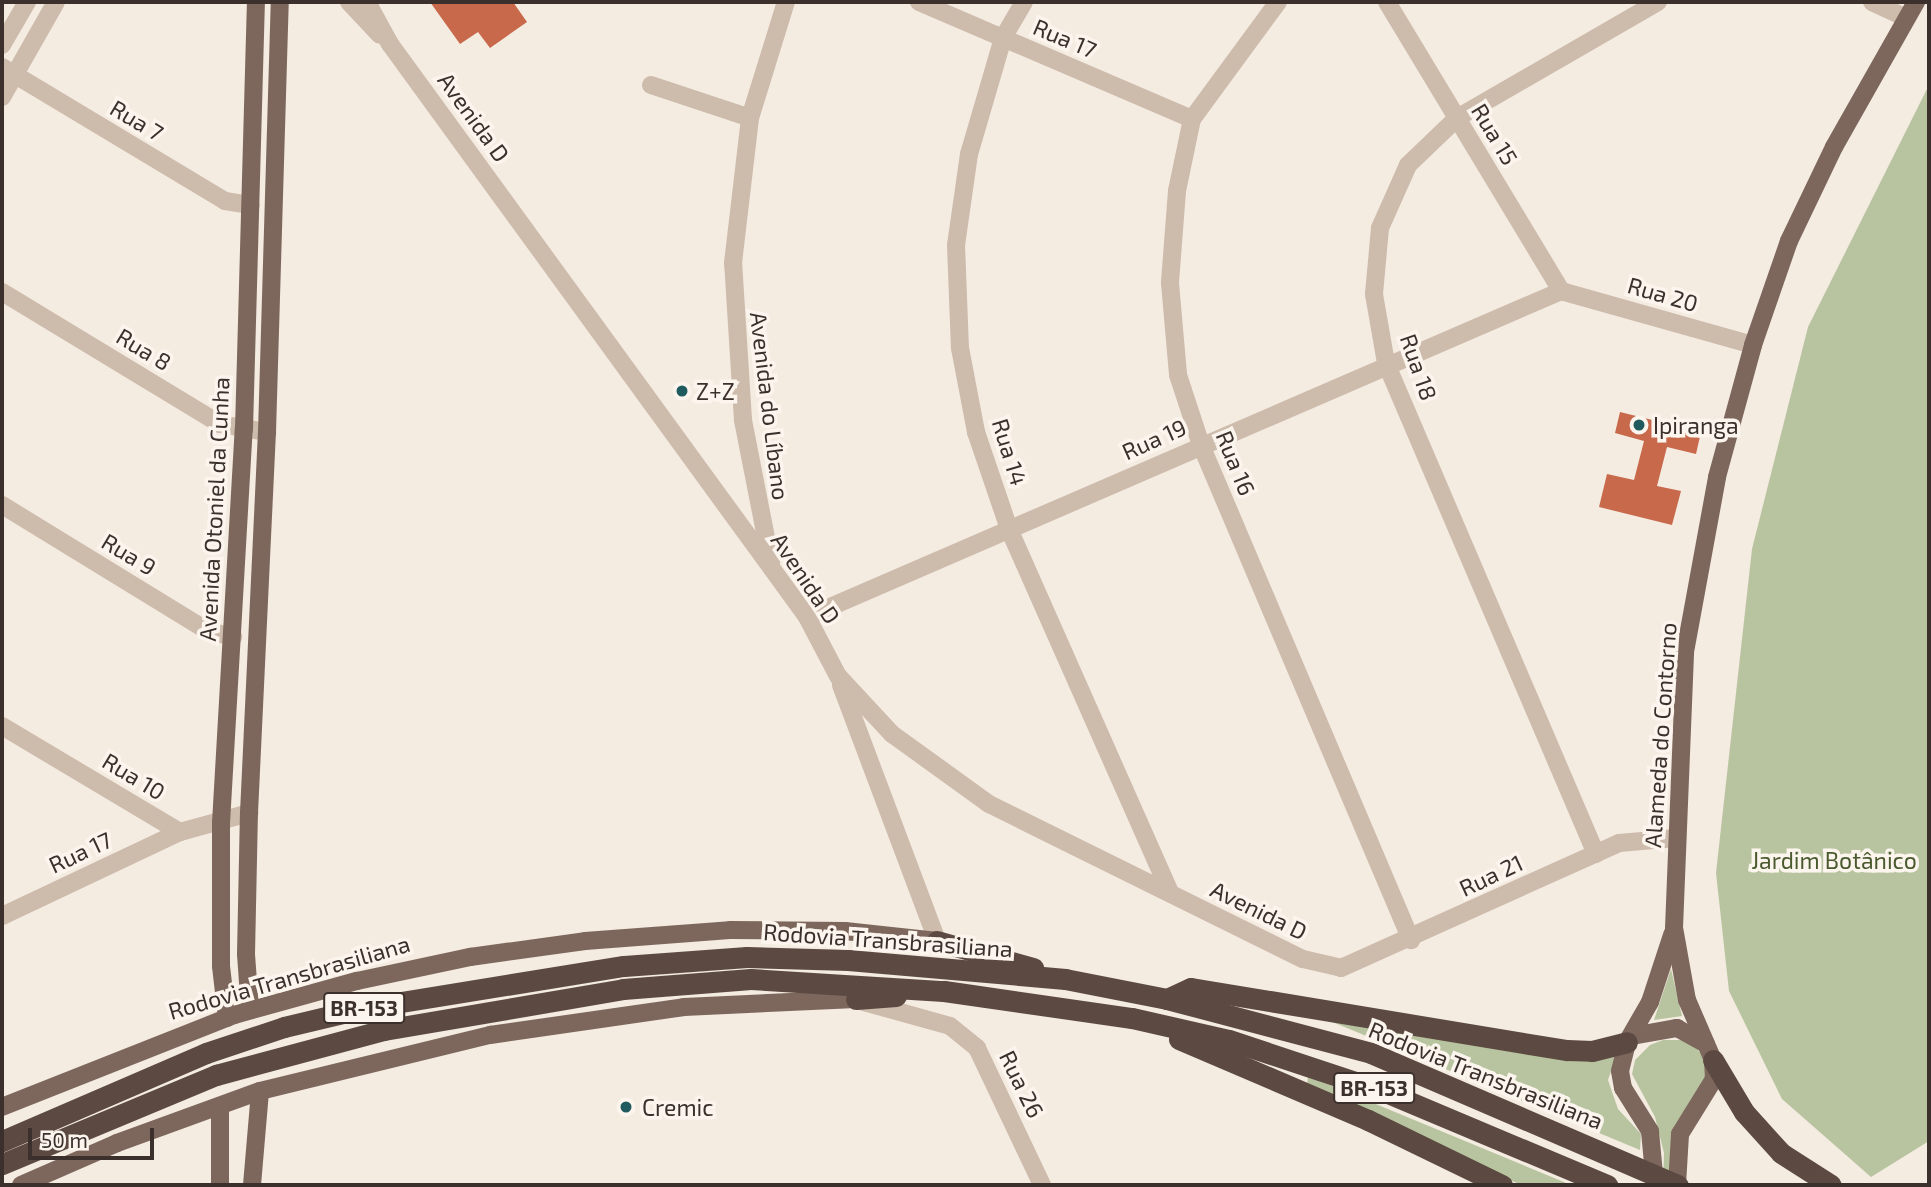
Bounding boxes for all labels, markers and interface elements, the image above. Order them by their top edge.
street label: Rua 17 [1029,12,1101,64]
street label: Avenida D [432,67,516,167]
street label: Rua 7 [106,94,168,146]
street label: Rua 15 [1466,98,1524,170]
street label: Rua 20 [1625,271,1701,317]
street label: Avenida do Líbano [745,310,795,502]
street label: Rua 8 [112,322,176,376]
street label: Rua 18 [1395,330,1443,404]
street label: Avenida Otoniel da Cunha [193,376,235,642]
place label: Z+Z [696,377,735,405]
marker: Z+Z [674,383,690,399]
place label: Ipiranga [1653,411,1739,439]
street label: Rua 19 [1118,413,1190,465]
street label: Rua 14 [987,415,1033,489]
marker: Ipiranga [1631,417,1647,433]
street label: Rua 16 [1211,427,1261,499]
street label: Rua 9 [97,527,161,581]
street label: Avenida D [766,527,846,629]
street label: Alameda do Contorno [1638,622,1682,848]
street label: Rua 10 [98,747,170,805]
street label: Rua 17 [44,826,116,878]
park label: Jardim Botânico [1751,846,1917,874]
street label: Rua 21 [1455,848,1527,902]
street label: Avenida D [1206,875,1312,945]
street label: Rodovia Transbrasiliana [762,917,1014,963]
street label: Rodovia Transbrasiliana [165,929,413,1025]
road number: BR-153 [322,990,406,1026]
street label: Rodovia Transbrasiliana [1365,1015,1607,1135]
street label: Rua 26 [994,1046,1050,1122]
road number: BR-153 [1332,1070,1416,1106]
place label: Cremic [642,1093,713,1121]
marker: Cremic [616,1097,636,1117]
scale bar [32,1114,158,1158]
text: 50 m [41,1127,88,1152]

